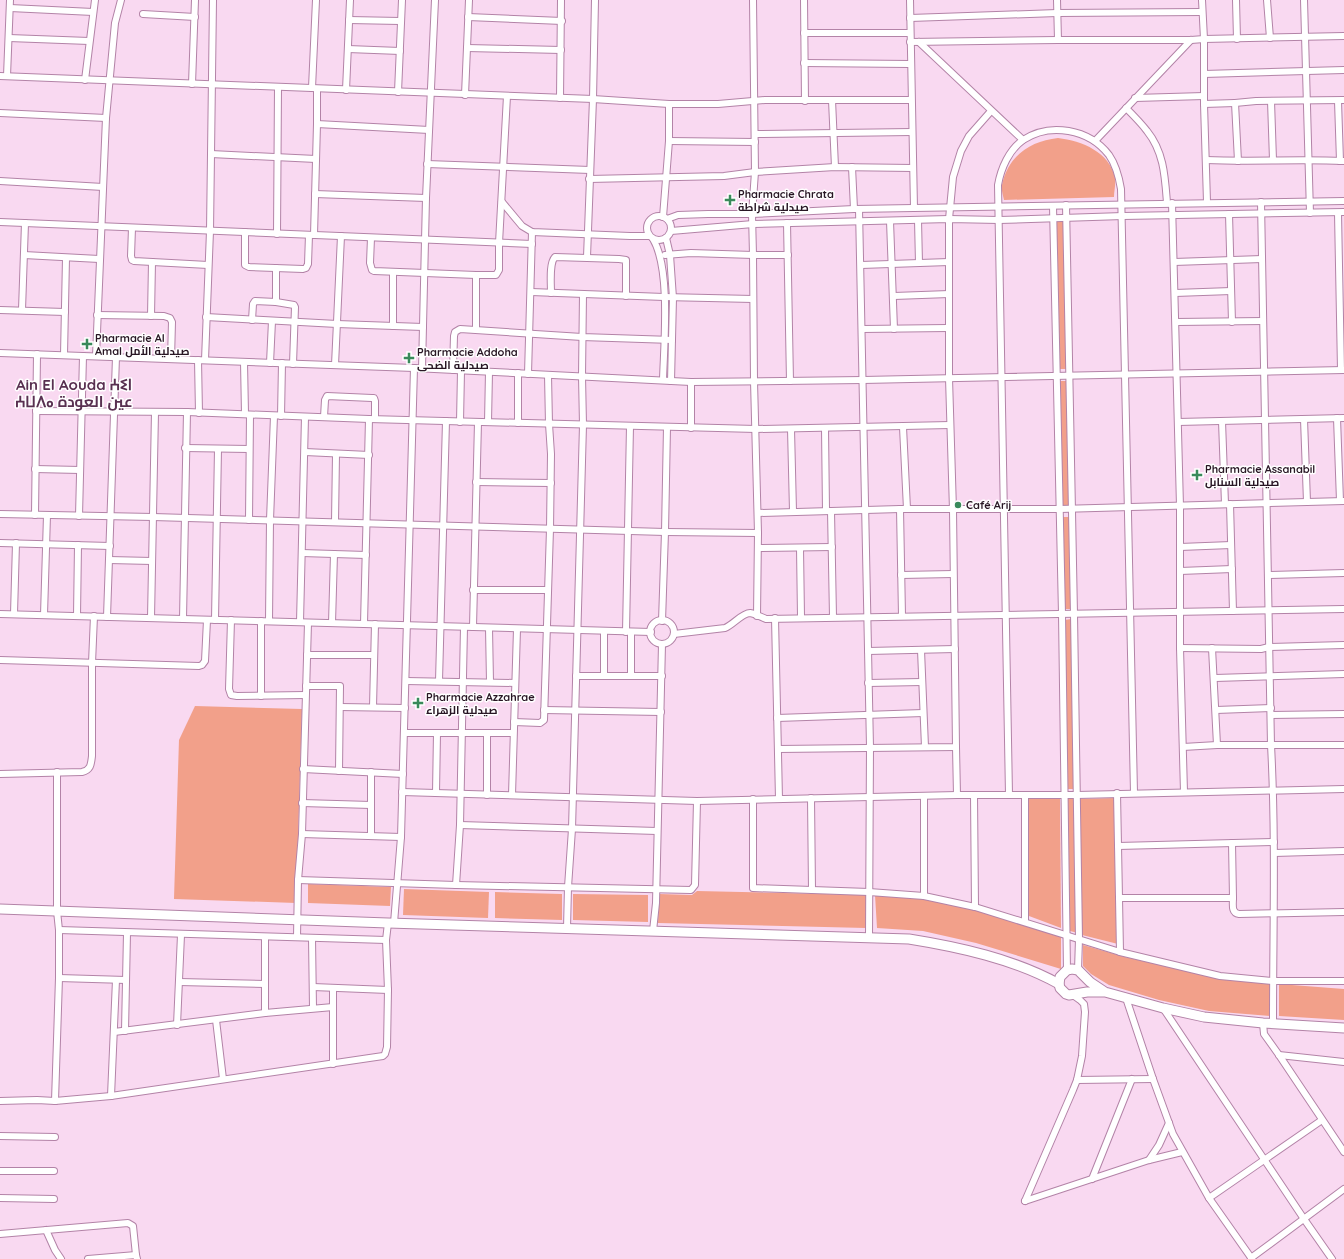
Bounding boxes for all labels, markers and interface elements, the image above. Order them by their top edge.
place label: Pharmacie Chrata صيدلية شراطة [738,187,834,214]
marker: Pharmacie Chrata صيدلية شراطة [725,195,735,205]
place label: Pharmacie Al Amal صيدلية الأمل [95,331,189,358]
marker: Pharmacie Al Amal صيدلية الأمل [82,339,92,349]
place label: Pharmacie Addoha صيدلية الضحى [417,345,518,372]
marker: Pharmacie Addoha صيدلية الضحى [404,353,414,363]
district label: Ain El Aouda ⵄⵉⵏ ⵄⵡⴷⴰ عين العودة [15,375,133,411]
place label: Pharmacie Assanabil صيدلية السنابل [1205,462,1315,489]
marker: Pharmacie Assanabil صيدلية السنابل [1192,470,1202,480]
place label: Café Arij [966,498,1011,512]
marker: Café Arij [953,500,963,510]
place label: Pharmacie Azzahrae صيدلية الزهراء [426,690,535,717]
marker: Pharmacie Azzahrae صيدلية الزهراء [413,698,423,708]

